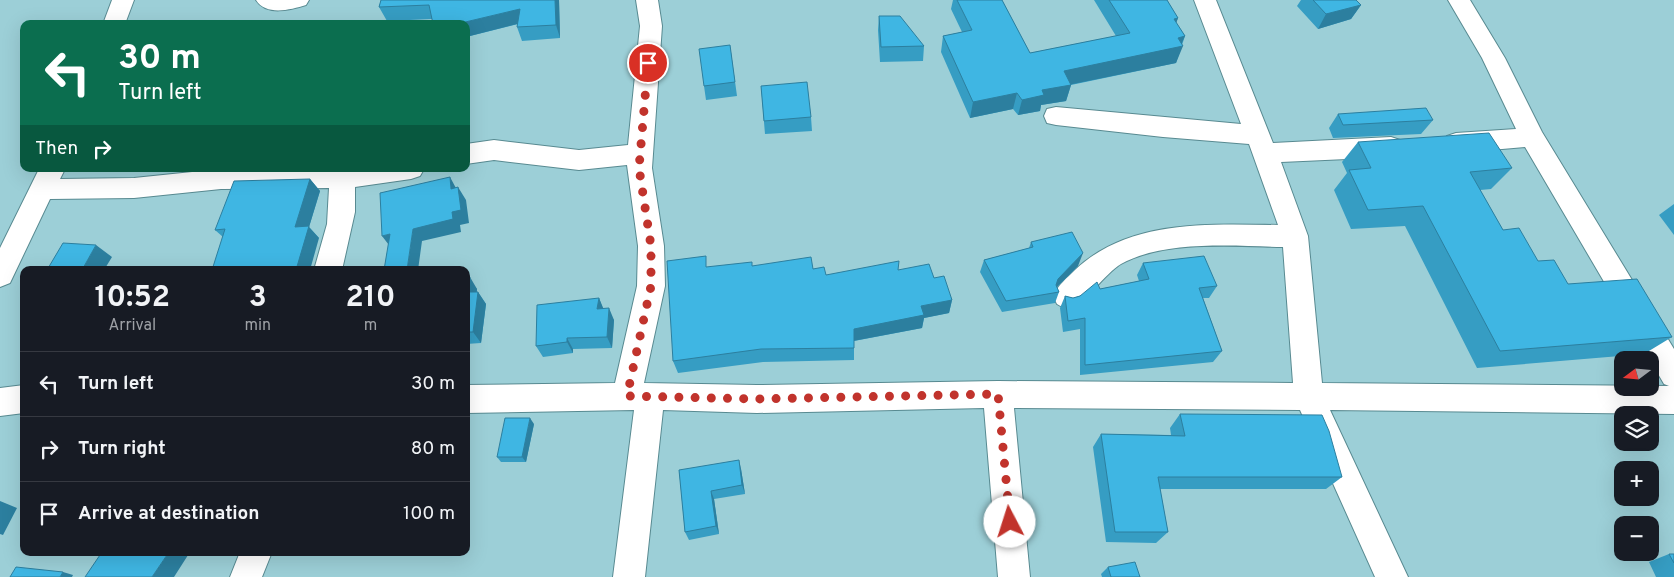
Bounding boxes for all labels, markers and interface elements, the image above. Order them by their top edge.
text: 30 m [118,37,201,81]
icon: left [35,40,100,105]
pin [627,42,669,84]
icon: arrive [634,49,662,77]
text: Turn left [118,80,201,107]
icon: right [88,135,116,163]
text: Then [35,137,78,161]
text: 10:52 [94,280,170,317]
text: 3 [249,280,267,317]
text: 210 [346,280,396,317]
text: Arrival [108,316,156,336]
text: min [244,316,271,336]
text: m [364,316,377,336]
north arrow [1614,351,1659,396]
map controls [1614,351,1659,561]
icon: left [35,370,63,398]
text: Turn left [78,372,154,396]
text: 30 m [411,372,455,396]
button: layers [1614,406,1659,451]
icon: right [35,435,63,463]
text: Turn right [78,437,166,461]
text: 80 m [411,437,455,461]
button: + [1614,461,1659,506]
position arrow [983,495,1035,547]
icon: arrive [35,500,63,528]
text: Arrive at destination [78,502,259,526]
text: 100 m [403,502,455,526]
button: − [1614,516,1659,561]

